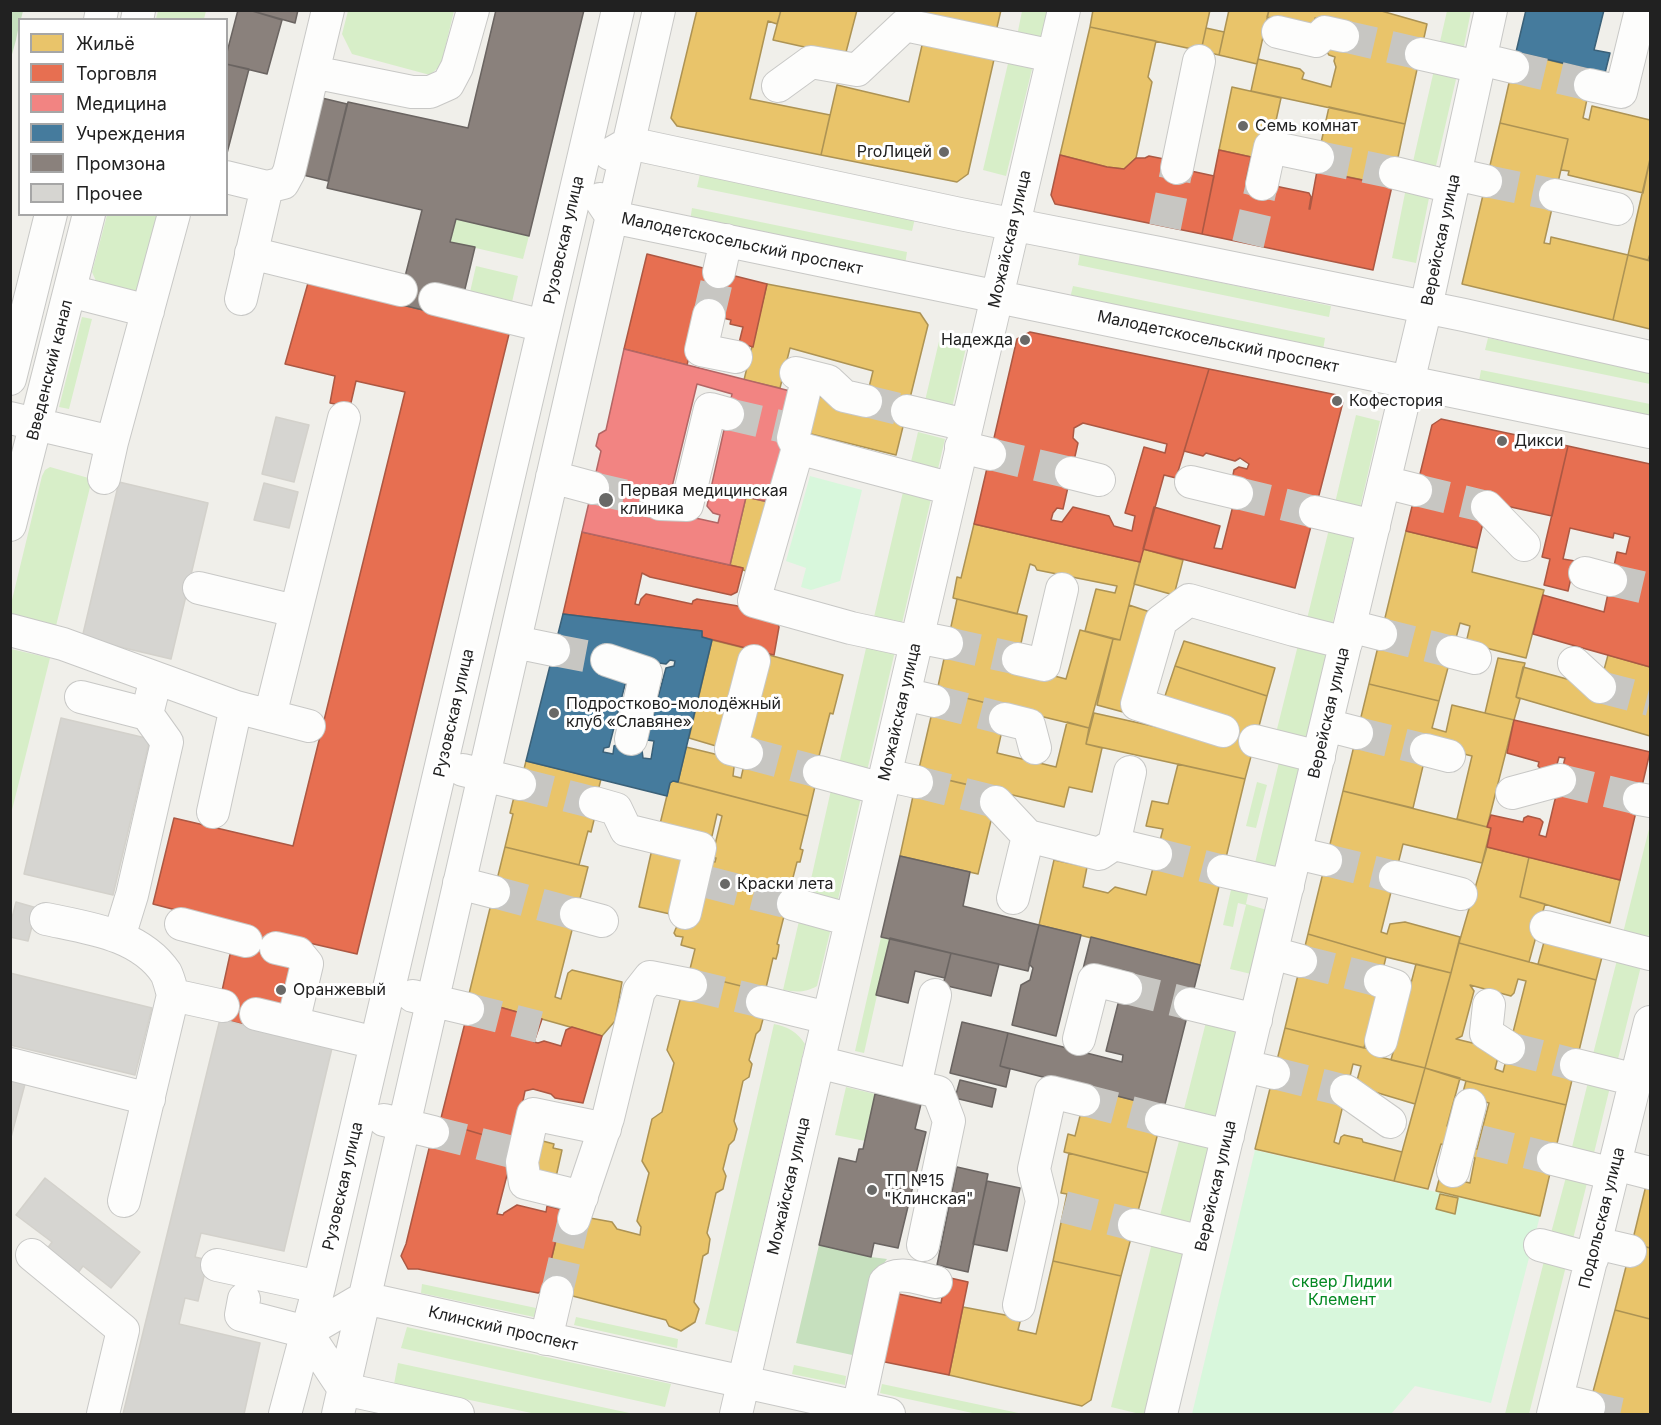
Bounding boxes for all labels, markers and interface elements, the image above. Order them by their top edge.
legend [18,18,228,216]
text: Жильё [76,33,135,54]
text: Торговля [76,63,157,84]
text: Медицина [76,93,167,114]
place label: Семь комнат [1255,116,1358,136]
marker: Семь комнат [1236,119,1250,133]
text: Учреждения [76,123,185,144]
place label: ProЛицей [857,142,932,162]
marker: ProЛицей [937,145,951,159]
text: Промзона [76,153,166,174]
street label: Можайская улица [985,168,1035,310]
street label: Верейская улица [1418,172,1464,308]
street label: Рузовская улица [540,174,588,306]
text: Прочее [76,183,143,204]
street label: Малодетскосельский проспект [619,209,865,279]
street label: Введенский канал [23,298,77,442]
street label: Малодетскосельский проспект [1095,307,1341,377]
place label: Надежда [941,330,1013,350]
marker: Надежда [1018,333,1032,347]
place label: Кофестория [1349,391,1443,411]
marker: Кофестория [1330,394,1344,408]
place label: Дикси [1514,431,1563,451]
marker: Дикси [1495,434,1509,448]
place label: Первая медицинская клиника [620,481,788,519]
marker: Первая медицинская клиника [597,491,615,509]
street label: Можайская улица [875,641,925,783]
street label: Верейская улица [1305,646,1353,780]
street label: Рузовская улица [430,647,478,779]
place label: Подростково-молодёжный клуб «Славяне» [566,694,781,732]
marker: Подростково-молодёжный клуб «Славяне» [547,706,561,720]
place label: Краски лета [737,874,833,894]
marker: Краски лета [718,877,732,891]
place label: Оранжевый [293,980,386,1000]
marker: Оранжевый [274,983,288,997]
street label: Можайская улица [764,1115,814,1257]
street label: Верейская улица [1192,1119,1240,1253]
street label: Рузовская улица [319,1120,367,1252]
street label: Подольская улица [1575,1145,1629,1291]
place label: ТП №15 "Клинская" [884,1171,973,1209]
marker: ТП №15 "Клинская" [865,1183,879,1197]
park label: сквер Лидии Клемент [1292,1272,1392,1310]
street label: Клинский проспект [426,1302,580,1356]

